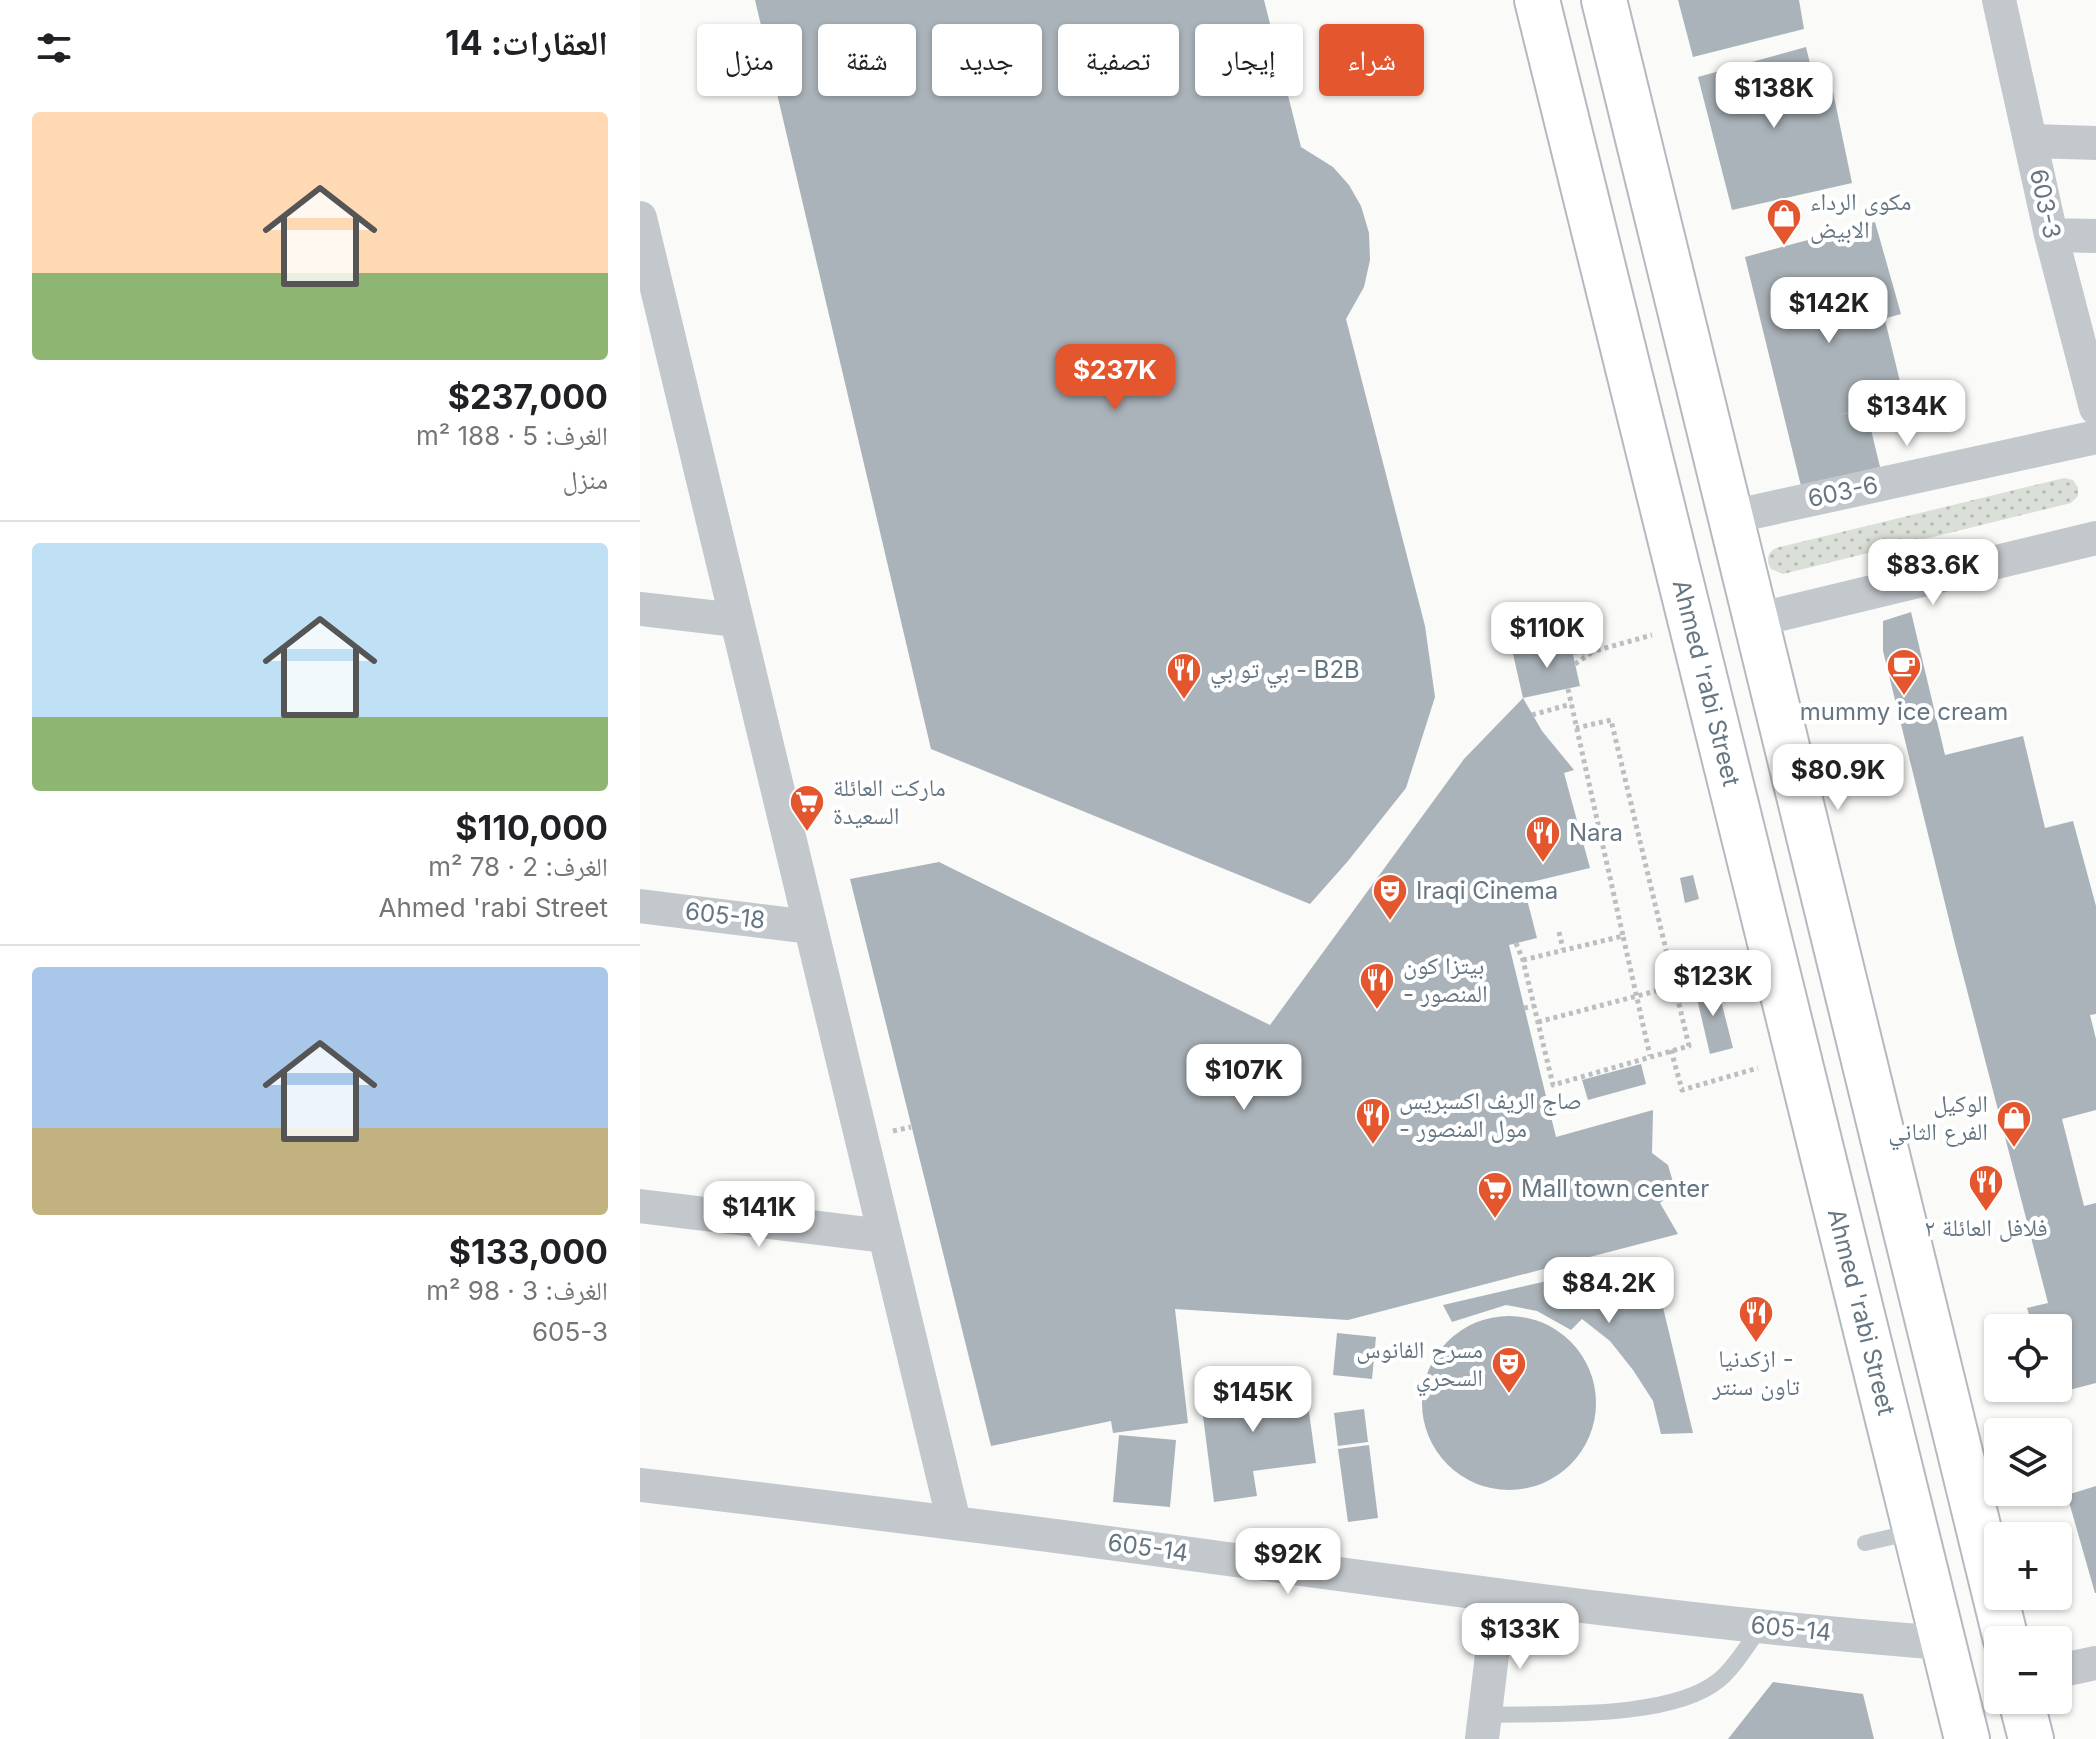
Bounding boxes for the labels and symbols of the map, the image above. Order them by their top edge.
pin: $138K [1718,62,1830,130]
street label: 603-3 [2024,166,2067,241]
place label: مكوى الرداء الابيض [1810,187,1911,244]
shop icon: مكوى الرداء الابيض [1765,197,1803,247]
pin: $142K [1773,277,1885,345]
pin: $237K [1059,344,1171,412]
pin: $134K [1851,380,1963,448]
street label: 603-6 [1805,470,1881,513]
pin: $83.6K [1868,539,1998,607]
street label: Ahmed 'rabi Street [1667,577,1746,789]
pin: $110K [1491,602,1603,670]
cafe icon: mummy ice cream [1885,647,1923,697]
restaurant icon: بي تو بي - B2B [1165,651,1203,701]
place label: بي تو بي - B2B [1210,655,1360,689]
place label: mummy ice cream [1800,697,2008,726]
pin: $80.9K [1773,744,1903,812]
place label: ماركت العائلة السعيدة [833,773,946,830]
supermarket icon: ماركت العائلة السعيدة [788,783,826,833]
restaurant icon: Nara [1524,814,1562,864]
place label: Nara [1569,818,1623,847]
theatre icon: Iraqi Cinema [1371,872,1409,922]
place label: Iraqi Cinema [1416,876,1558,905]
street label: 605-18 [683,896,767,935]
pin: $123K [1657,950,1769,1018]
place label: بيتزا كون - المنصور [1403,951,1488,1008]
restaurant icon: بيتزا كون - المنصور [1358,961,1396,1011]
pin: $107K [1188,1044,1300,1112]
place label: صاج الريف اكسبريس - مول المنصور [1399,1086,1582,1143]
place label: الوكيل الفرع الثاني [1888,1089,1988,1151]
restaurant icon: صاج الريف اكسبريس - مول المنصور [1354,1096,1392,1146]
shop icon: الوكيل الفرع الثاني [1995,1099,2033,1149]
restaurant icon: فلافل العائلة ٢ [1967,1163,2005,1213]
supermarket icon: Mall town center [1476,1170,1514,1220]
place label: Mall town center [1521,1174,1709,1203]
pin: $141K [703,1181,815,1249]
street label: Ahmed 'rabi Street [1822,1206,1901,1418]
place label: فلافل العائلة ٢ [1924,1213,2048,1242]
pin: $84.2K [1544,1257,1674,1325]
restaurant icon: ازكدنيا - تاون سنتر [1737,1294,1775,1344]
place label: مسرح الفانوس السحري [1356,1335,1483,1397]
place label: ازكدنيا - تاون سنتر [1711,1344,1800,1401]
theatre icon: مسرح الفانوس السحري [1490,1345,1528,1395]
pin: $145K [1197,1366,1309,1434]
street label: 605-14 [1106,1528,1190,1567]
pin: $92K [1241,1528,1335,1596]
pin: $133K [1464,1603,1576,1671]
street label: 605-14 [1749,1610,1833,1647]

